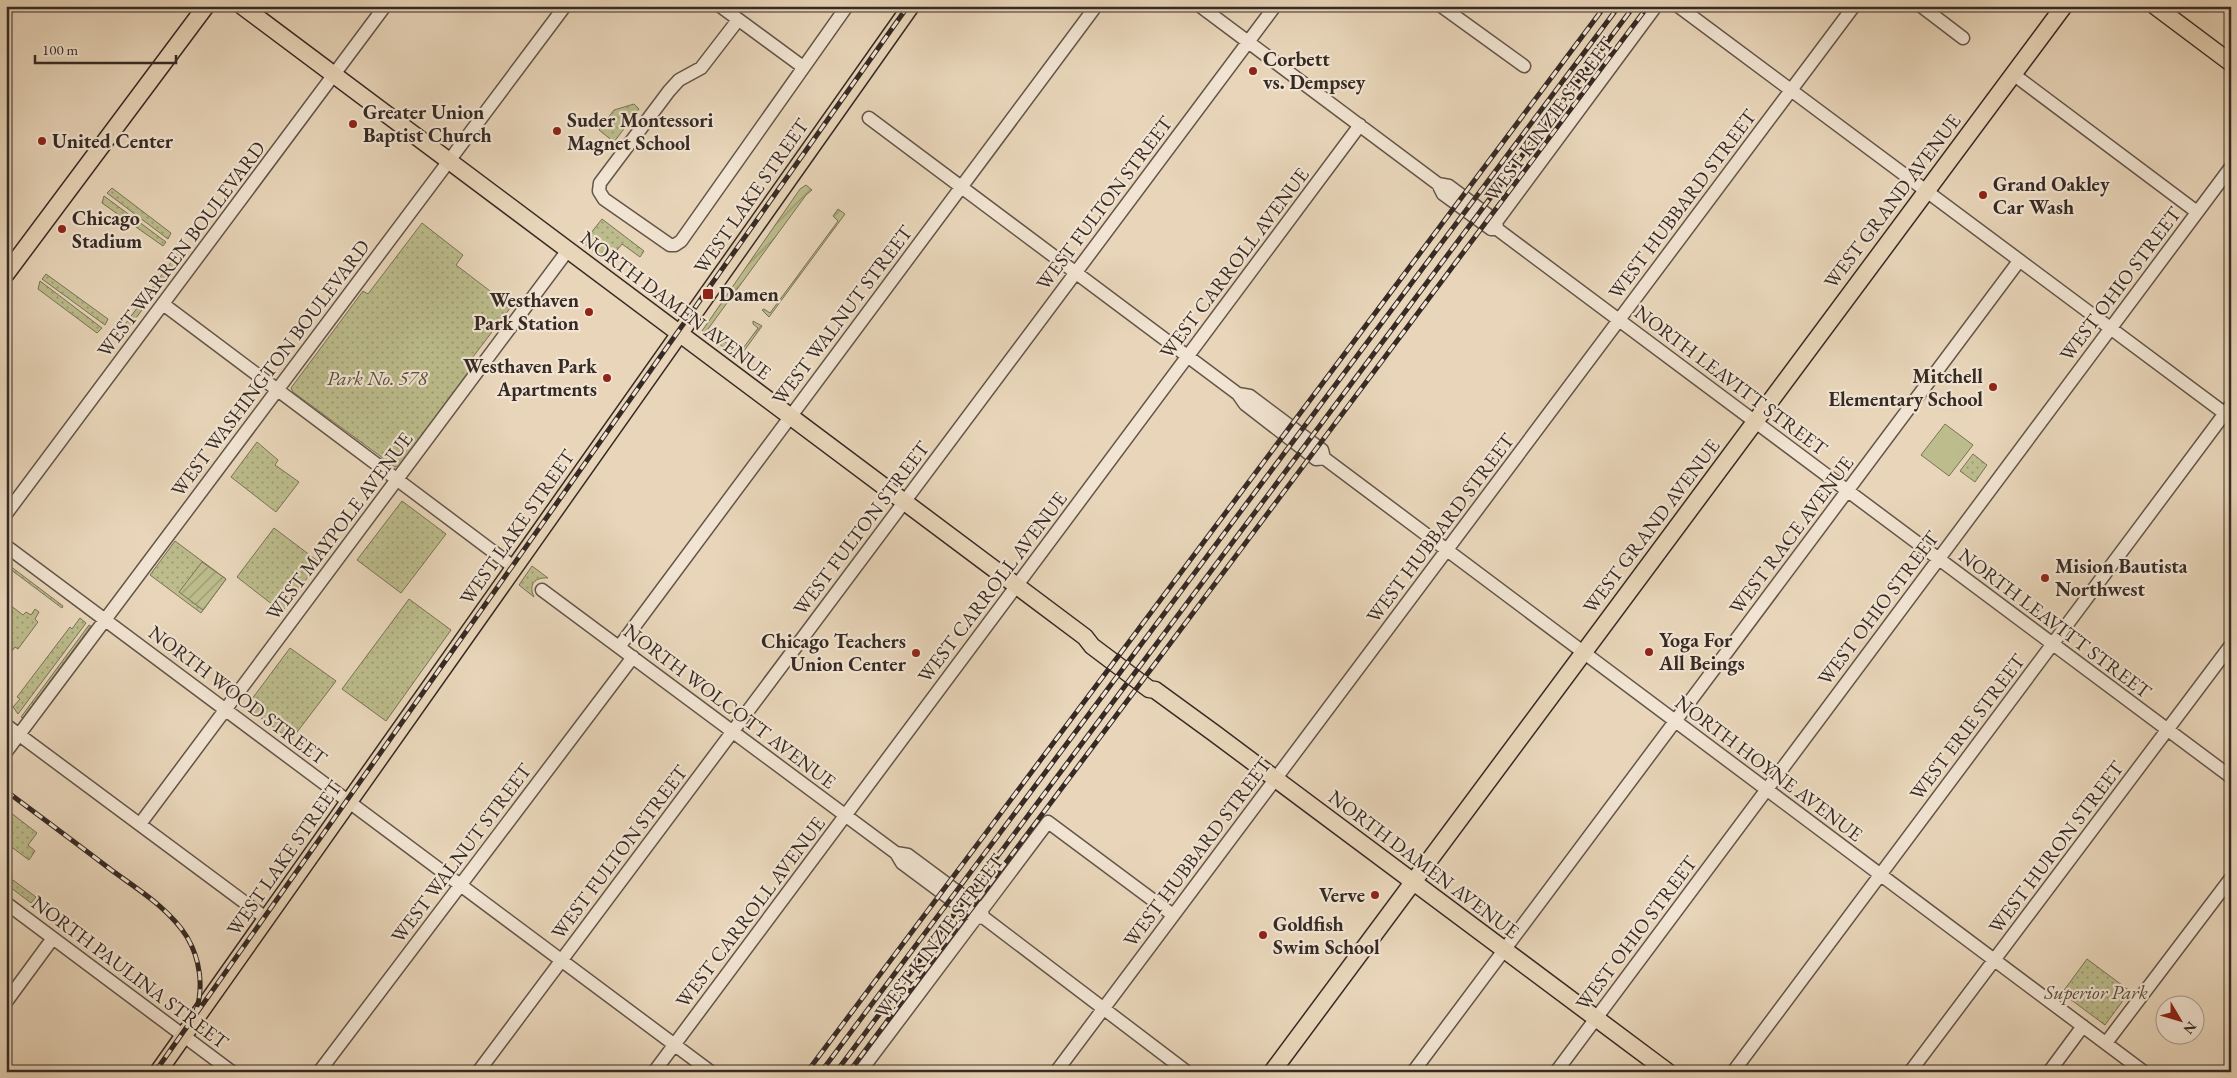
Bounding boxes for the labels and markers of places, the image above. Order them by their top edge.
place label: Corbett vs. Dempsey [1263,46,1366,95]
marker: Corbett vs. Dempsey [1247,65,1259,77]
place label: Greater Union Baptist Church [363,99,492,148]
place label: Suder Montessori Magnet School [567,107,714,156]
marker: Greater Union Baptist Church [347,118,359,130]
marker: Suder Montessori Magnet School [551,125,563,137]
place label: United Center [52,128,174,154]
marker: United Center [36,135,48,147]
place label: Grand Oakley Car Wash [1993,171,2110,220]
marker: Grand Oakley Car Wash [1977,189,1989,201]
place label: Chicago Stadium [72,205,142,254]
marker: Chicago Stadium [56,223,68,235]
place label: Damen [719,281,779,307]
place label: Westhaven Park Station [474,287,579,336]
marker: Damen [701,287,715,301]
marker: Westhaven Park Station [583,306,595,318]
place label: Westhaven Park Apartments [463,353,598,402]
place label: Mitchell Elementary School [1829,363,1983,412]
marker: Westhaven Park Apartments [601,372,613,384]
marker: Mitchell Elementary School [1987,381,1999,393]
place label: Mision Bautista Northwest [2055,553,2188,602]
marker: Mision Bautista Northwest [2039,572,2051,584]
place label: Yoga For All Beings [1658,627,1745,676]
place label: Chicago Teachers Union Center [761,628,907,677]
marker: Yoga For All Beings [1643,646,1655,658]
marker: Chicago Teachers Union Center [910,647,922,659]
place label: Verve [1319,882,1365,908]
marker: Verve [1369,889,1381,901]
place label: Goldfish Swim School [1273,911,1380,960]
marker: Goldfish Swim School [1257,929,1269,941]

